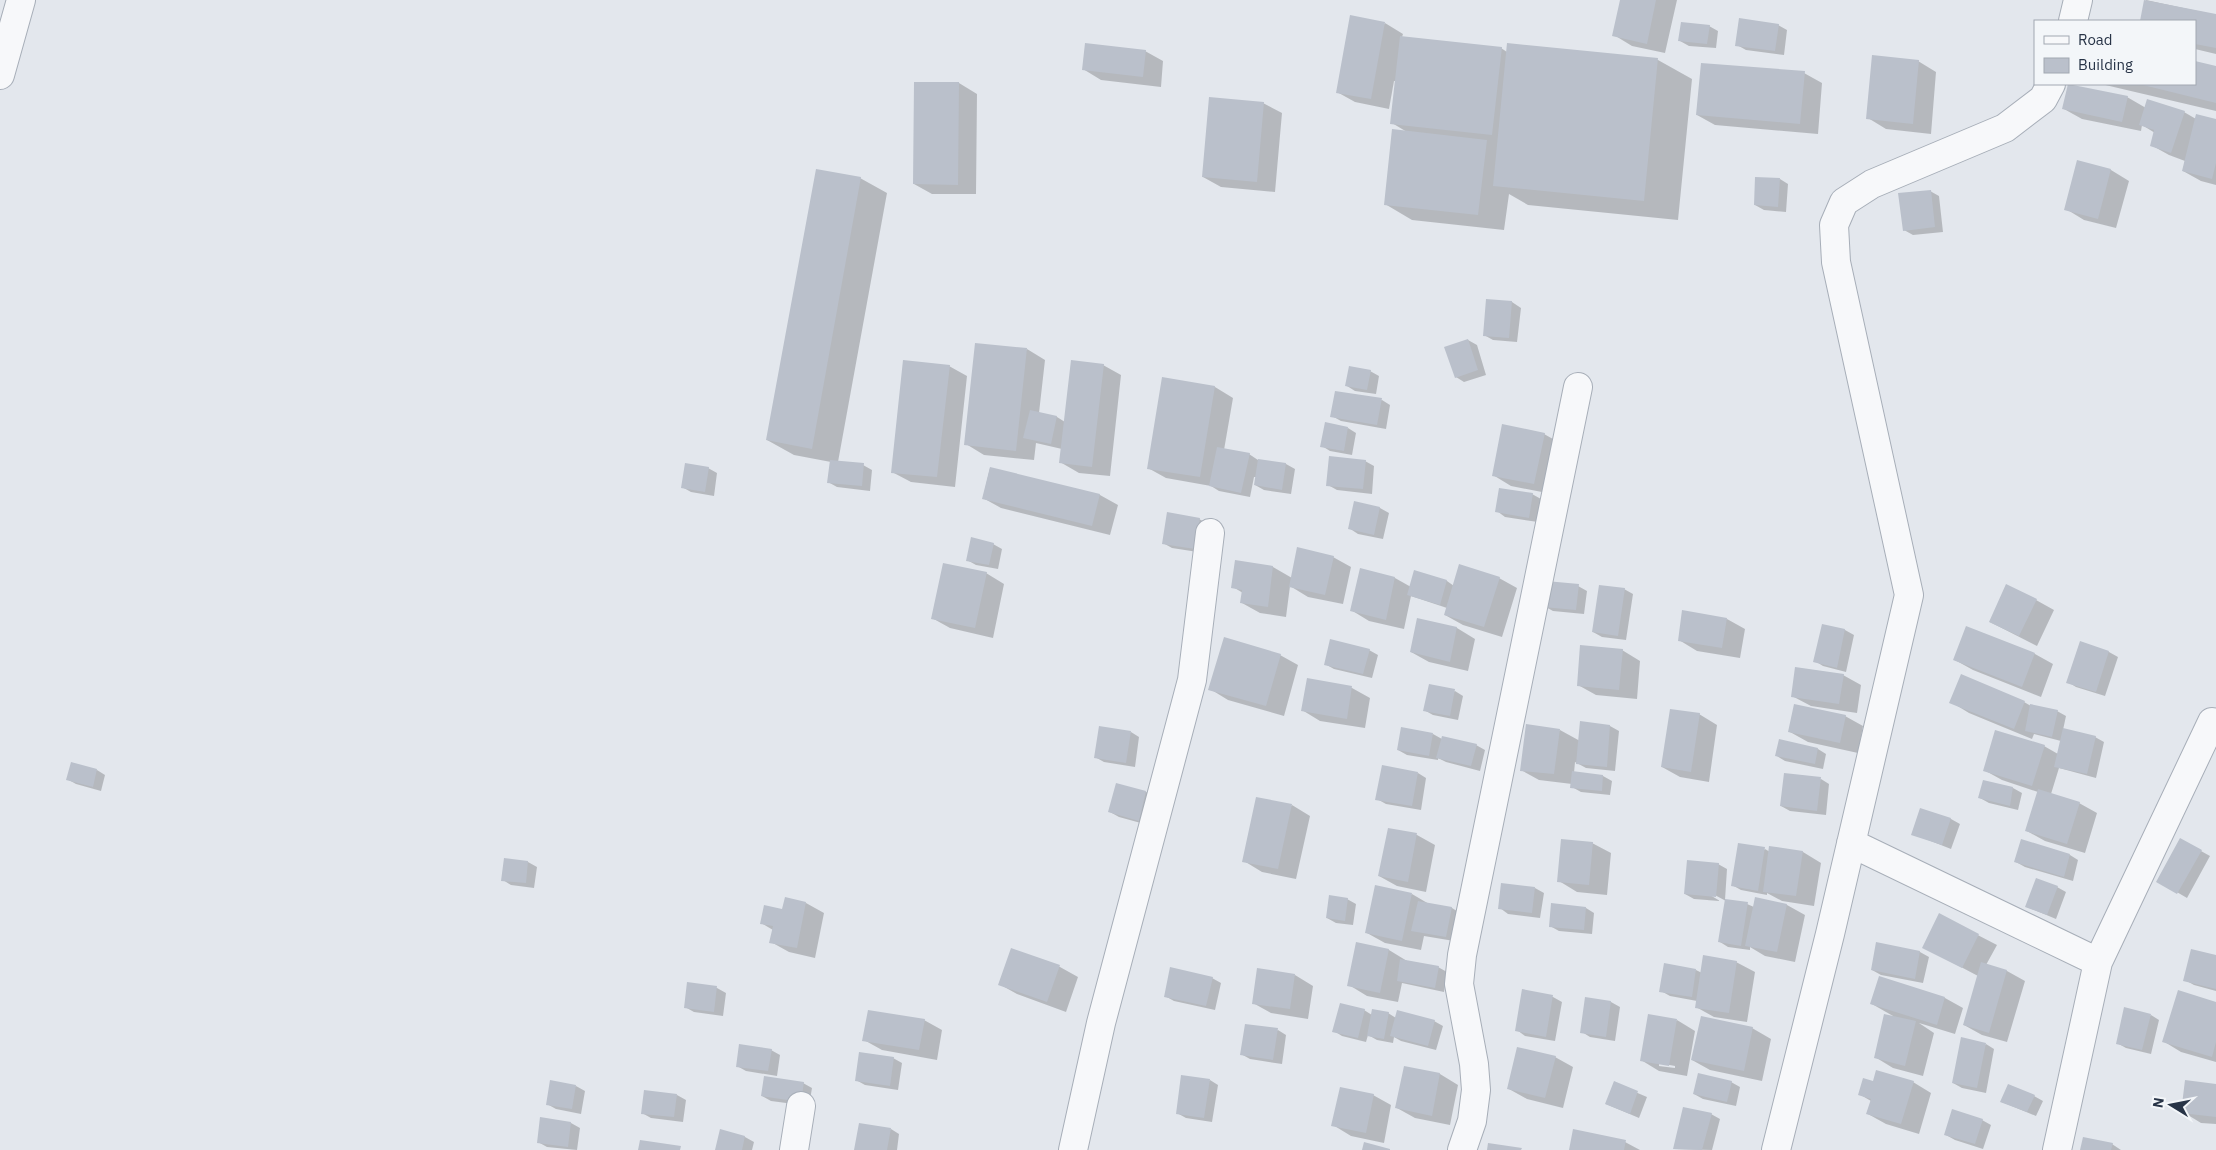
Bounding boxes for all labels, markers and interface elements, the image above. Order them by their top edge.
legend [2034,20,2196,85]
text: Road [2078,30,2113,49]
text: Building [2078,55,2133,74]
north arrow [2146,1080,2196,1130]
text: N [2148,1096,2168,1109]

